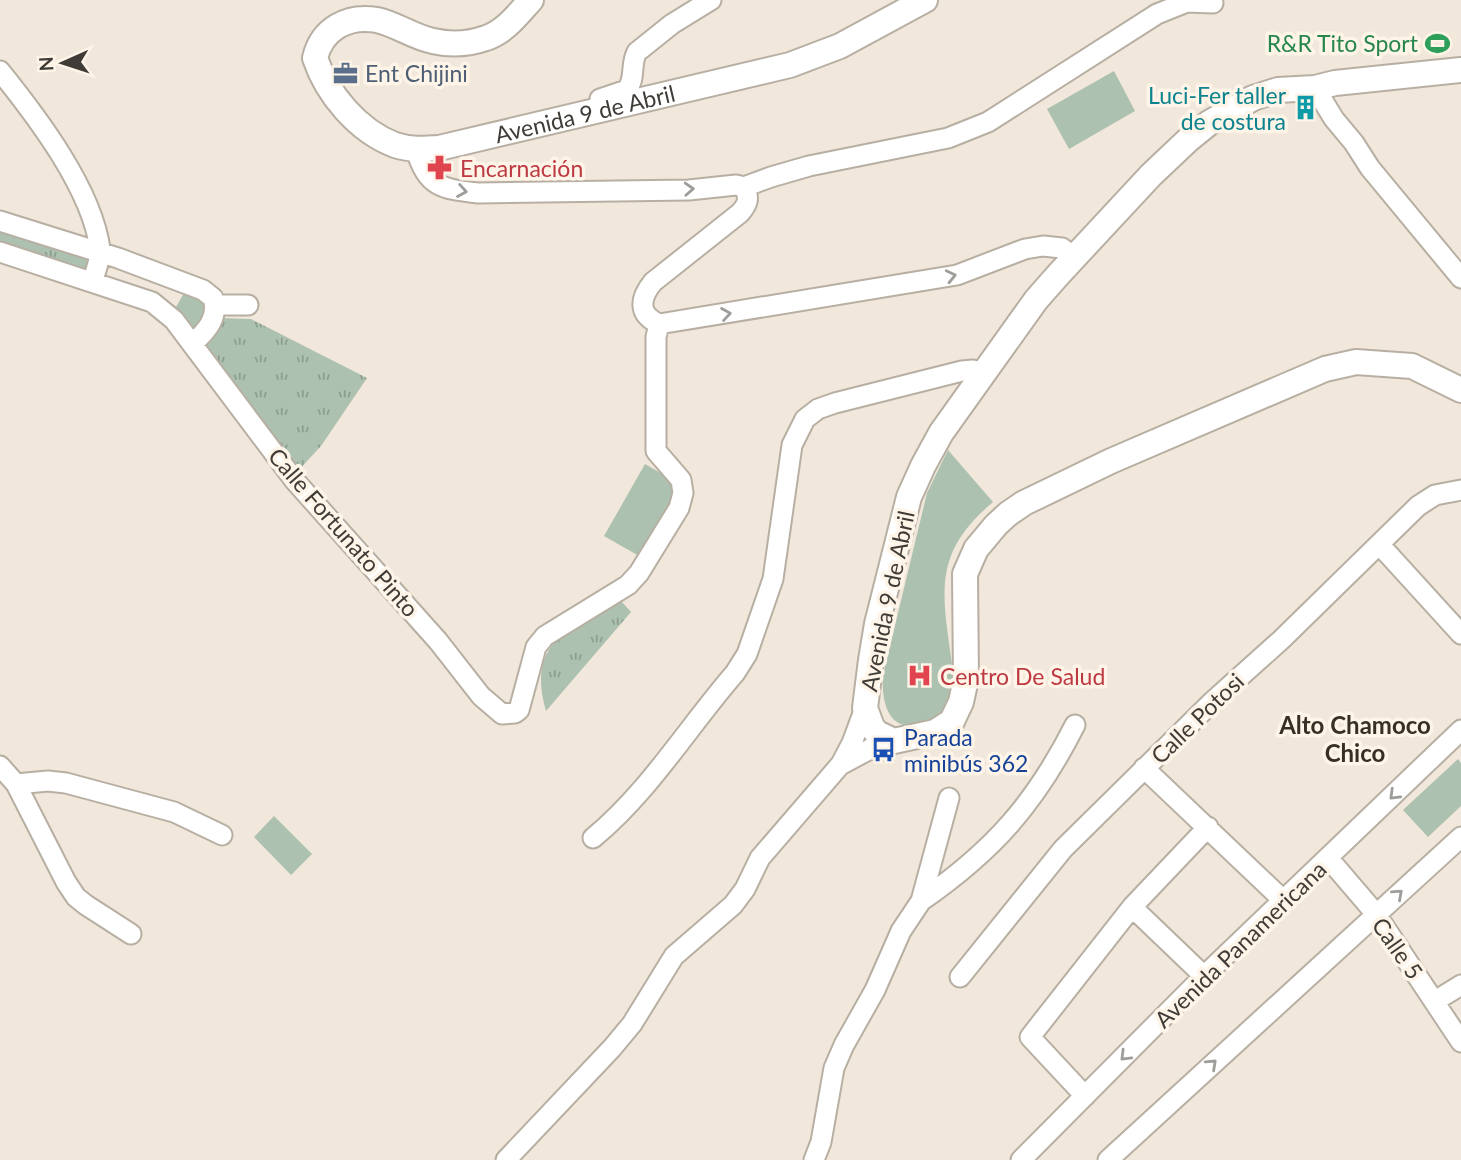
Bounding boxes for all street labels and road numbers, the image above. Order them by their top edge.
street label: Avenida 9 de Abril [492,79,678,148]
street label: Calle Fortunato Pinto [263,442,425,622]
street label: Avenida 9 de Abril [854,508,920,694]
street label: Calle Potosi [1145,667,1249,769]
street label: Avenida Panamericana [1148,855,1332,1033]
street label: Calle 5 [1367,912,1429,984]

